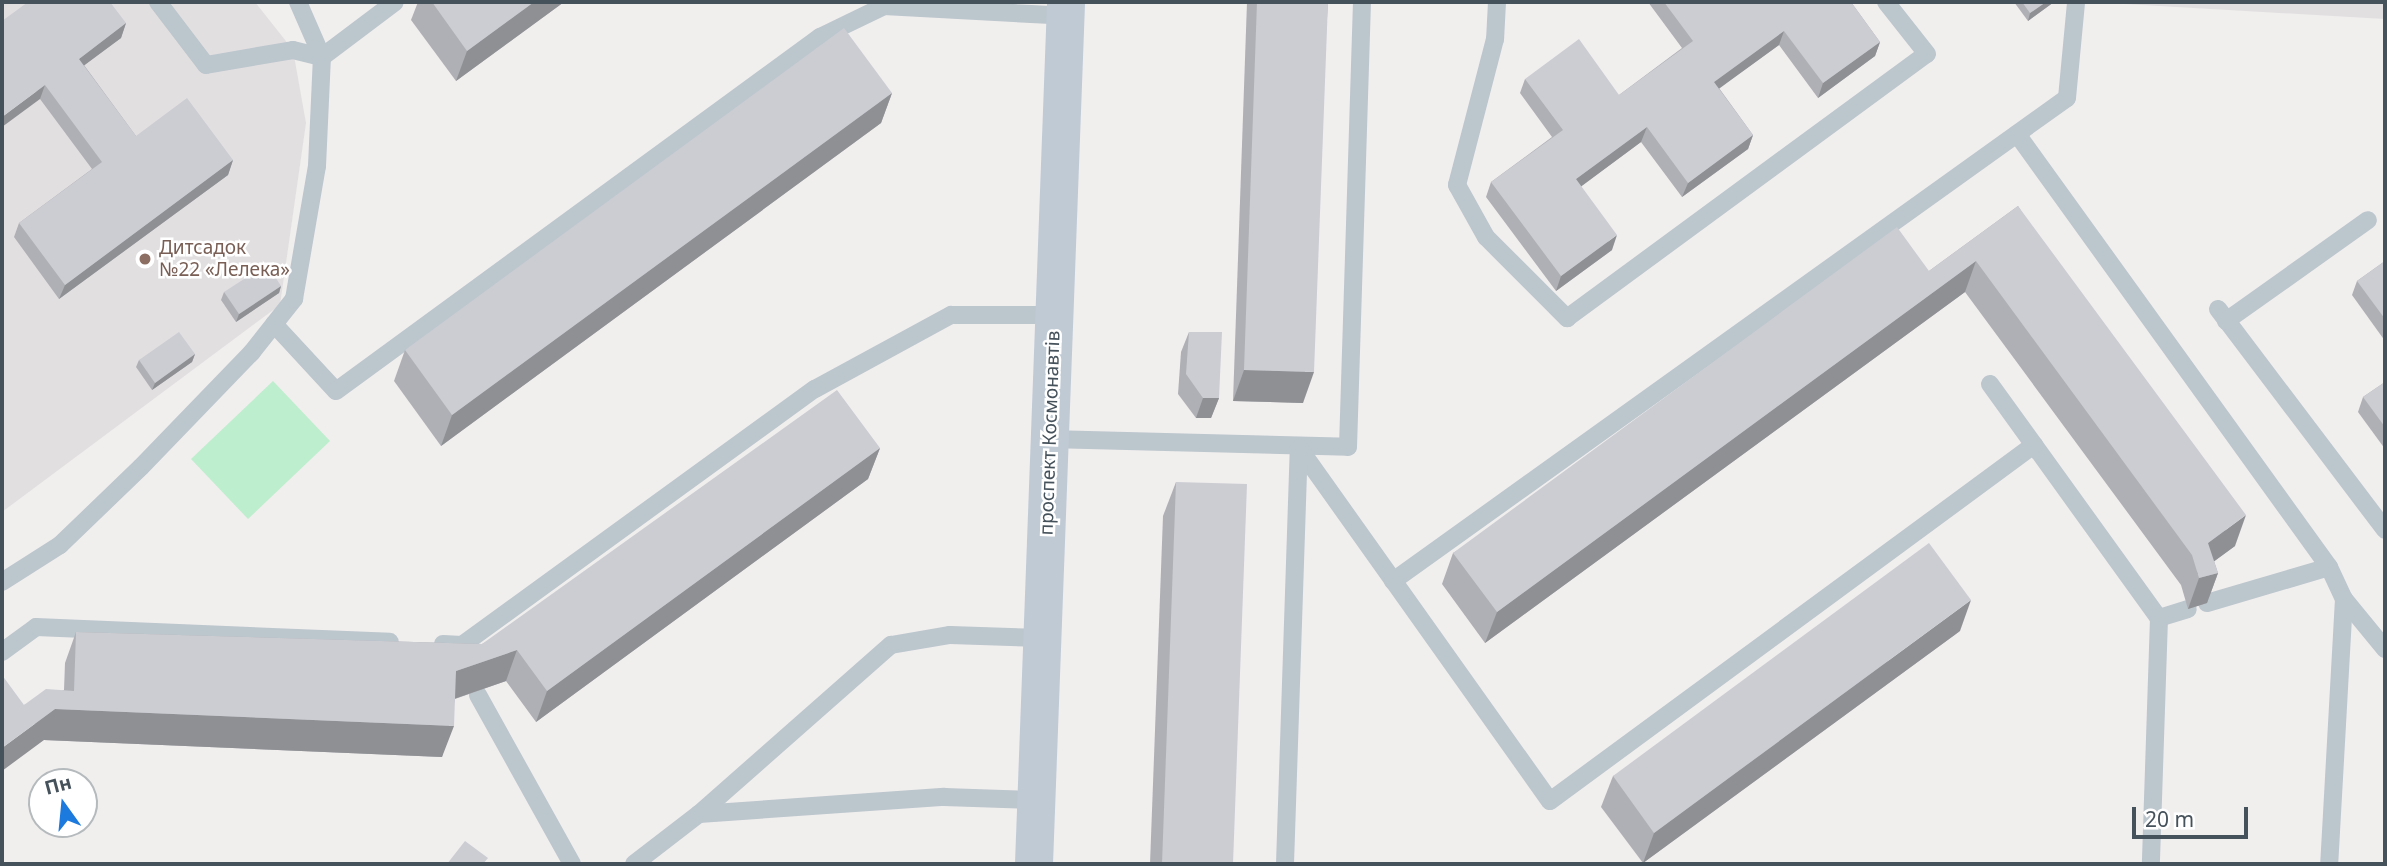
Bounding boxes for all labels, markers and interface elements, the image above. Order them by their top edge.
place label: Дитсадок №22 «Лелека» [159,237,290,281]
marker: Дитсадок №22 «Лелека» [137,251,153,267]
street label: проспект Космонавтів [1035,330,1065,536]
north arrow [28,768,98,838]
text: Пн [42,769,74,801]
scale bar [2135,792,2250,836]
text: 20 m [2145,805,2194,833]

